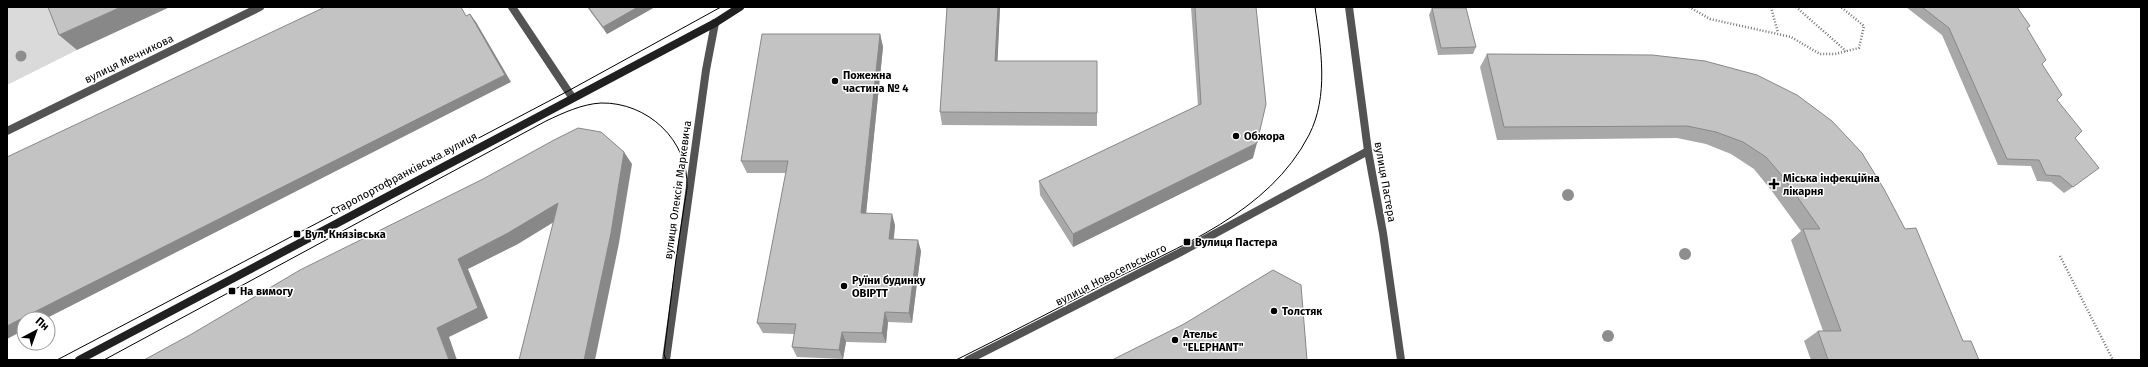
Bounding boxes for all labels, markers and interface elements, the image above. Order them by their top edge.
street label: вулиця Мечникова [82,32,176,86]
place label: Пожежна частина № 4 [843,69,908,95]
marker: Пожежна частина № 4 [830,76,840,86]
street label: вулиця Олексія Маркевича [662,120,694,260]
street label: Старопортофранківська вулиця [328,130,480,218]
place label: Обжора [1244,130,1285,143]
marker: Обжора [1231,131,1241,141]
street label: вулиця Пастера [1372,141,1398,223]
place label: Міська інфекційна лікарня [1783,172,1880,198]
marker: Міська інфекційна лікарня [1768,178,1780,190]
place label: Вул. Князівська [305,228,386,241]
marker: Вул. Князівська [292,229,302,239]
place label: Вулиця Пастера [1195,236,1277,249]
marker: Вулиця Пастера [1182,237,1192,247]
street label: вулиця Новосельського [1053,241,1169,309]
place label: Руїни будинку ОВІРТТ [852,274,926,300]
marker: Руїни будинку ОВІРТТ [839,281,849,291]
place label: На вимогу [240,285,293,298]
marker: На вимогу [227,286,237,296]
place label: Толстяк [1282,305,1323,318]
marker: Толстяк [1269,306,1279,316]
north arrow [16,311,56,351]
text: Пн [33,314,52,333]
place label: Ательє "ELEPHANT" [1182,328,1244,354]
marker: Ательє "ELEPHANT" [1170,335,1180,345]

